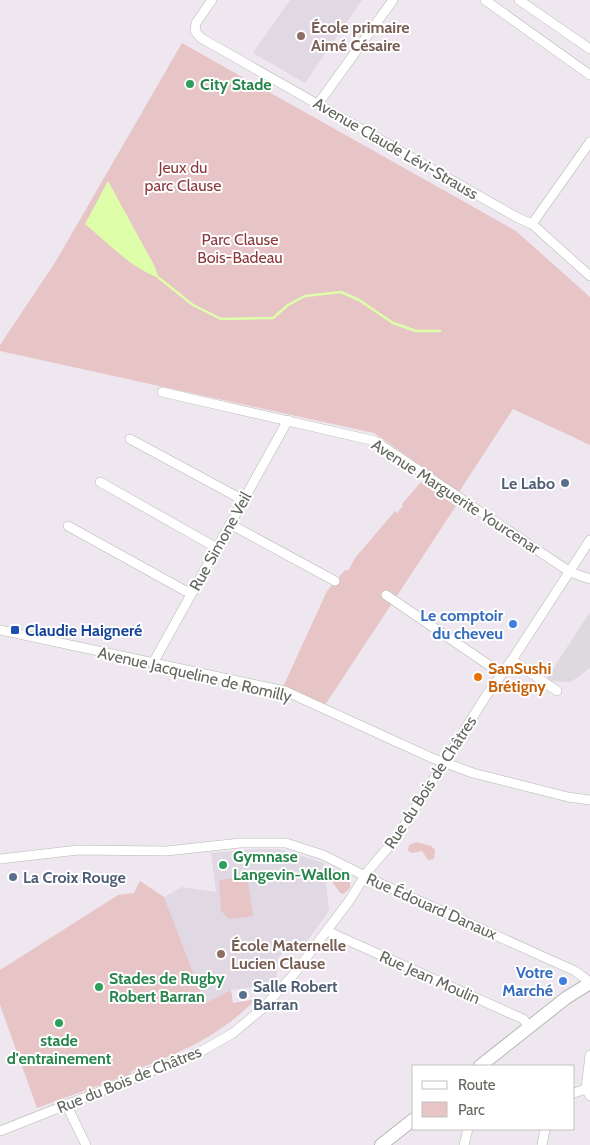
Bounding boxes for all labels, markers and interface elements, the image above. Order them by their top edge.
place label: École primaire Aimé Césaire [311,18,410,55]
marker: École primaire Aimé Césaire [295,30,307,42]
place label: City Stade [200,75,272,94]
marker: City Stade [184,78,196,90]
street label: Avenue Claude Lévi-Strauss [310,93,482,204]
park label: Jeux du parc Clause [145,158,221,195]
park label: Parc Clause Bois-Badeau [197,230,283,267]
street label: Avenue Marguerite Yourcenar [368,435,544,558]
place label: Le Labo [501,474,555,493]
marker: Le Labo [559,477,571,489]
street label: Rue Simone Veil [185,488,256,594]
place label: Le comptoir du cheveu [420,606,504,643]
marker: Le comptoir du cheveu [507,618,519,630]
place label: Claudie Haigneré [25,621,142,640]
marker: Claudie Haigneré [9,624,21,636]
street label: Avenue Jacqueline de Romilly [96,643,294,706]
place label: SanSushi Brétigny [488,659,551,696]
marker: SanSushi Brétigny [472,671,484,683]
street label: Rue du Bois de Châtres [380,712,481,852]
place label: Gymnase Langevin-Wallon [233,847,350,884]
marker: Gymnase Langevin-Wallon [217,859,229,871]
place label: La Croix Rouge [23,868,126,887]
street label: Rue Édouard Danaux [363,869,500,944]
marker: La Croix Rouge [7,871,19,883]
place label: École Maternelle Lucien Clause [231,936,346,973]
street label: Rue Jean Moulin [377,947,483,1008]
marker: École Maternelle Lucien Clause [215,948,227,960]
place label: Votre Marché [502,963,553,1000]
place label: Stades de Rugby Robert Barran [109,969,225,1006]
marker: Votre Marché [557,975,569,987]
place label: Salle Robert Barran [253,977,338,1014]
marker: Stades de Rugby Robert Barran [93,981,105,993]
marker: Salle Robert Barran [237,989,249,1001]
marker: stade d'entrainement [53,1017,65,1029]
place label: stade d'entrainement [7,1031,112,1068]
street label: Rue du Bois de Châtres [54,1042,205,1117]
legend [412,1065,575,1130]
text: Route [458,1076,496,1094]
text: Parc [458,1101,485,1119]

